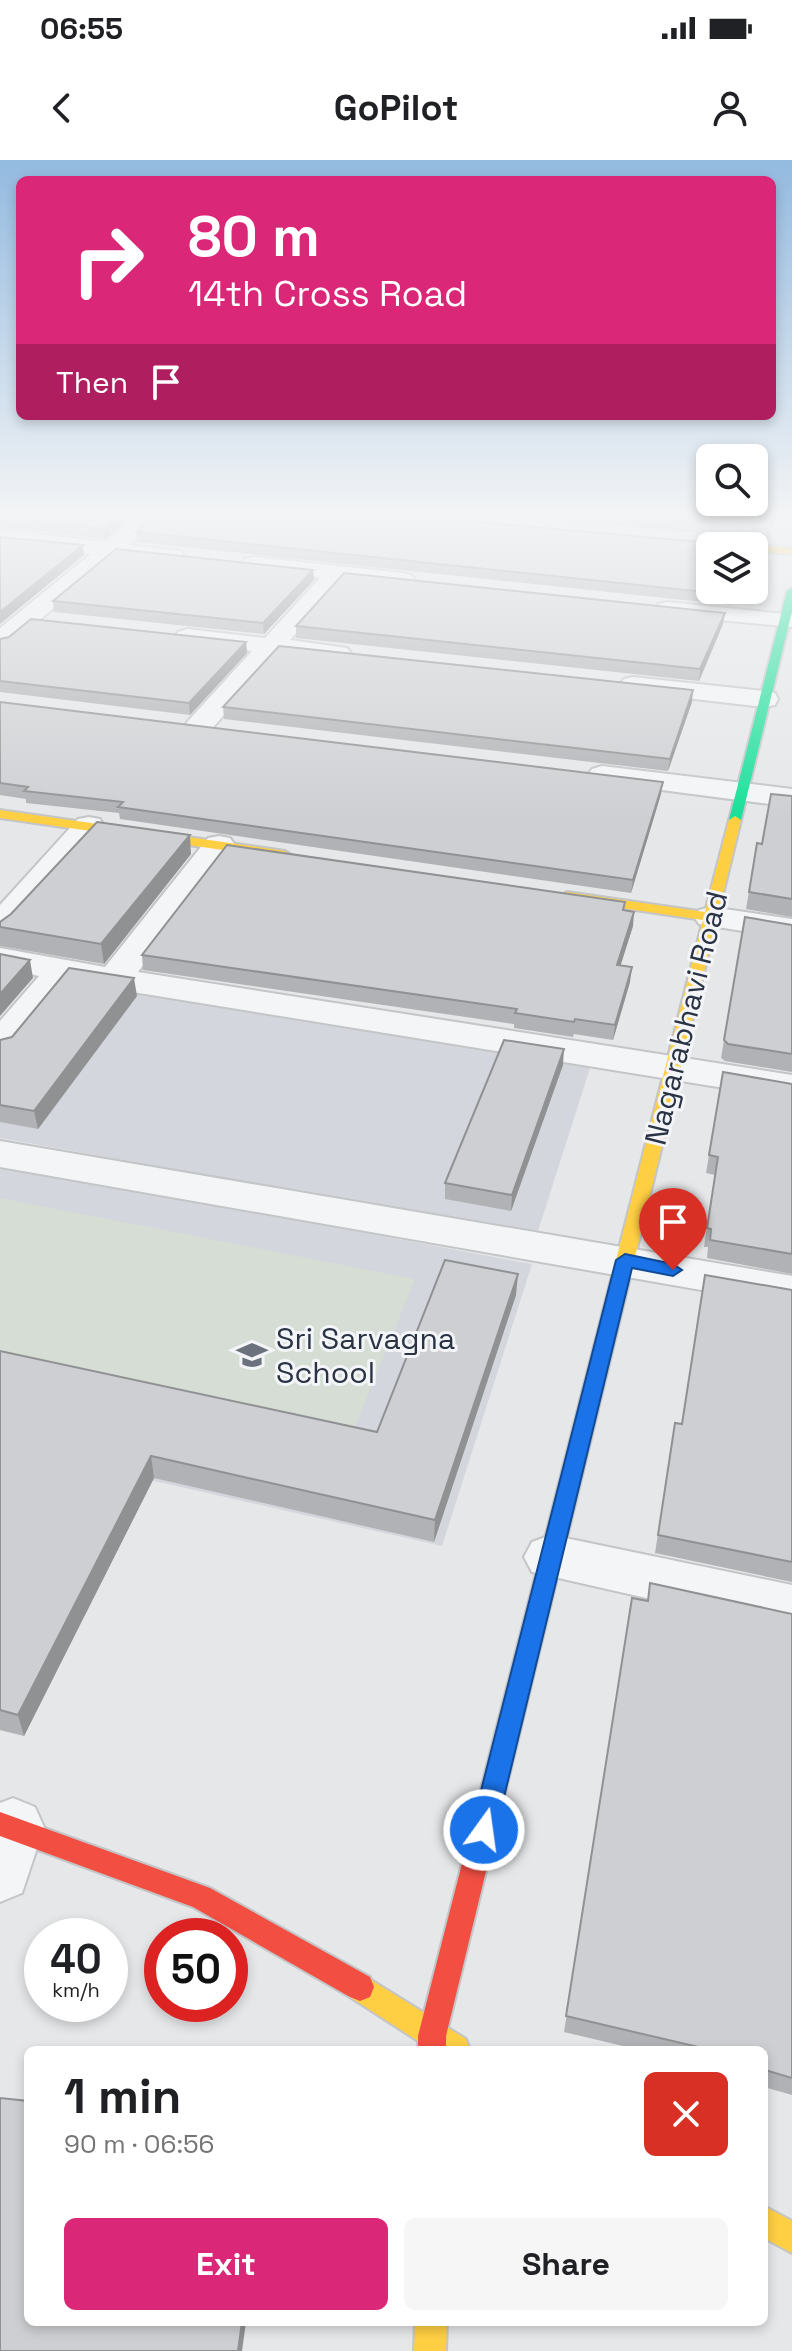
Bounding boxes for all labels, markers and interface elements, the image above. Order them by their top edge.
text: 06:55 [40,9,123,48]
text: GoPilot [334,85,458,131]
icon: back [40,86,84,130]
icon: person [708,86,752,130]
text: 80 m [188,201,320,272]
icon: right [56,208,160,312]
text: 14th Cross Road [188,271,467,317]
icon: arrive [144,360,188,404]
text: Then [56,363,128,402]
map controls [696,444,768,604]
button: search [696,444,768,516]
button: layers [696,532,768,604]
street label: Nagarabhavi Road [636,887,736,1149]
pin [639,1188,707,1270]
icon: arrive [651,1200,695,1244]
place label: Sri Sarvagna School [276,1319,455,1392]
school or university icon: Sri Sarvagna School [235,1338,269,1372]
position arrow [442,1788,526,1872]
speed limit sign: 50 [144,1918,248,2022]
text: 40 [50,1934,102,1985]
text: km/h [52,1977,100,2003]
text: 1 min [64,2066,181,2127]
button: close [644,2072,728,2156]
text: 90 m · 06:56 [64,2127,215,2161]
button: Exit [64,2218,388,2310]
button: Share [404,2218,728,2310]

